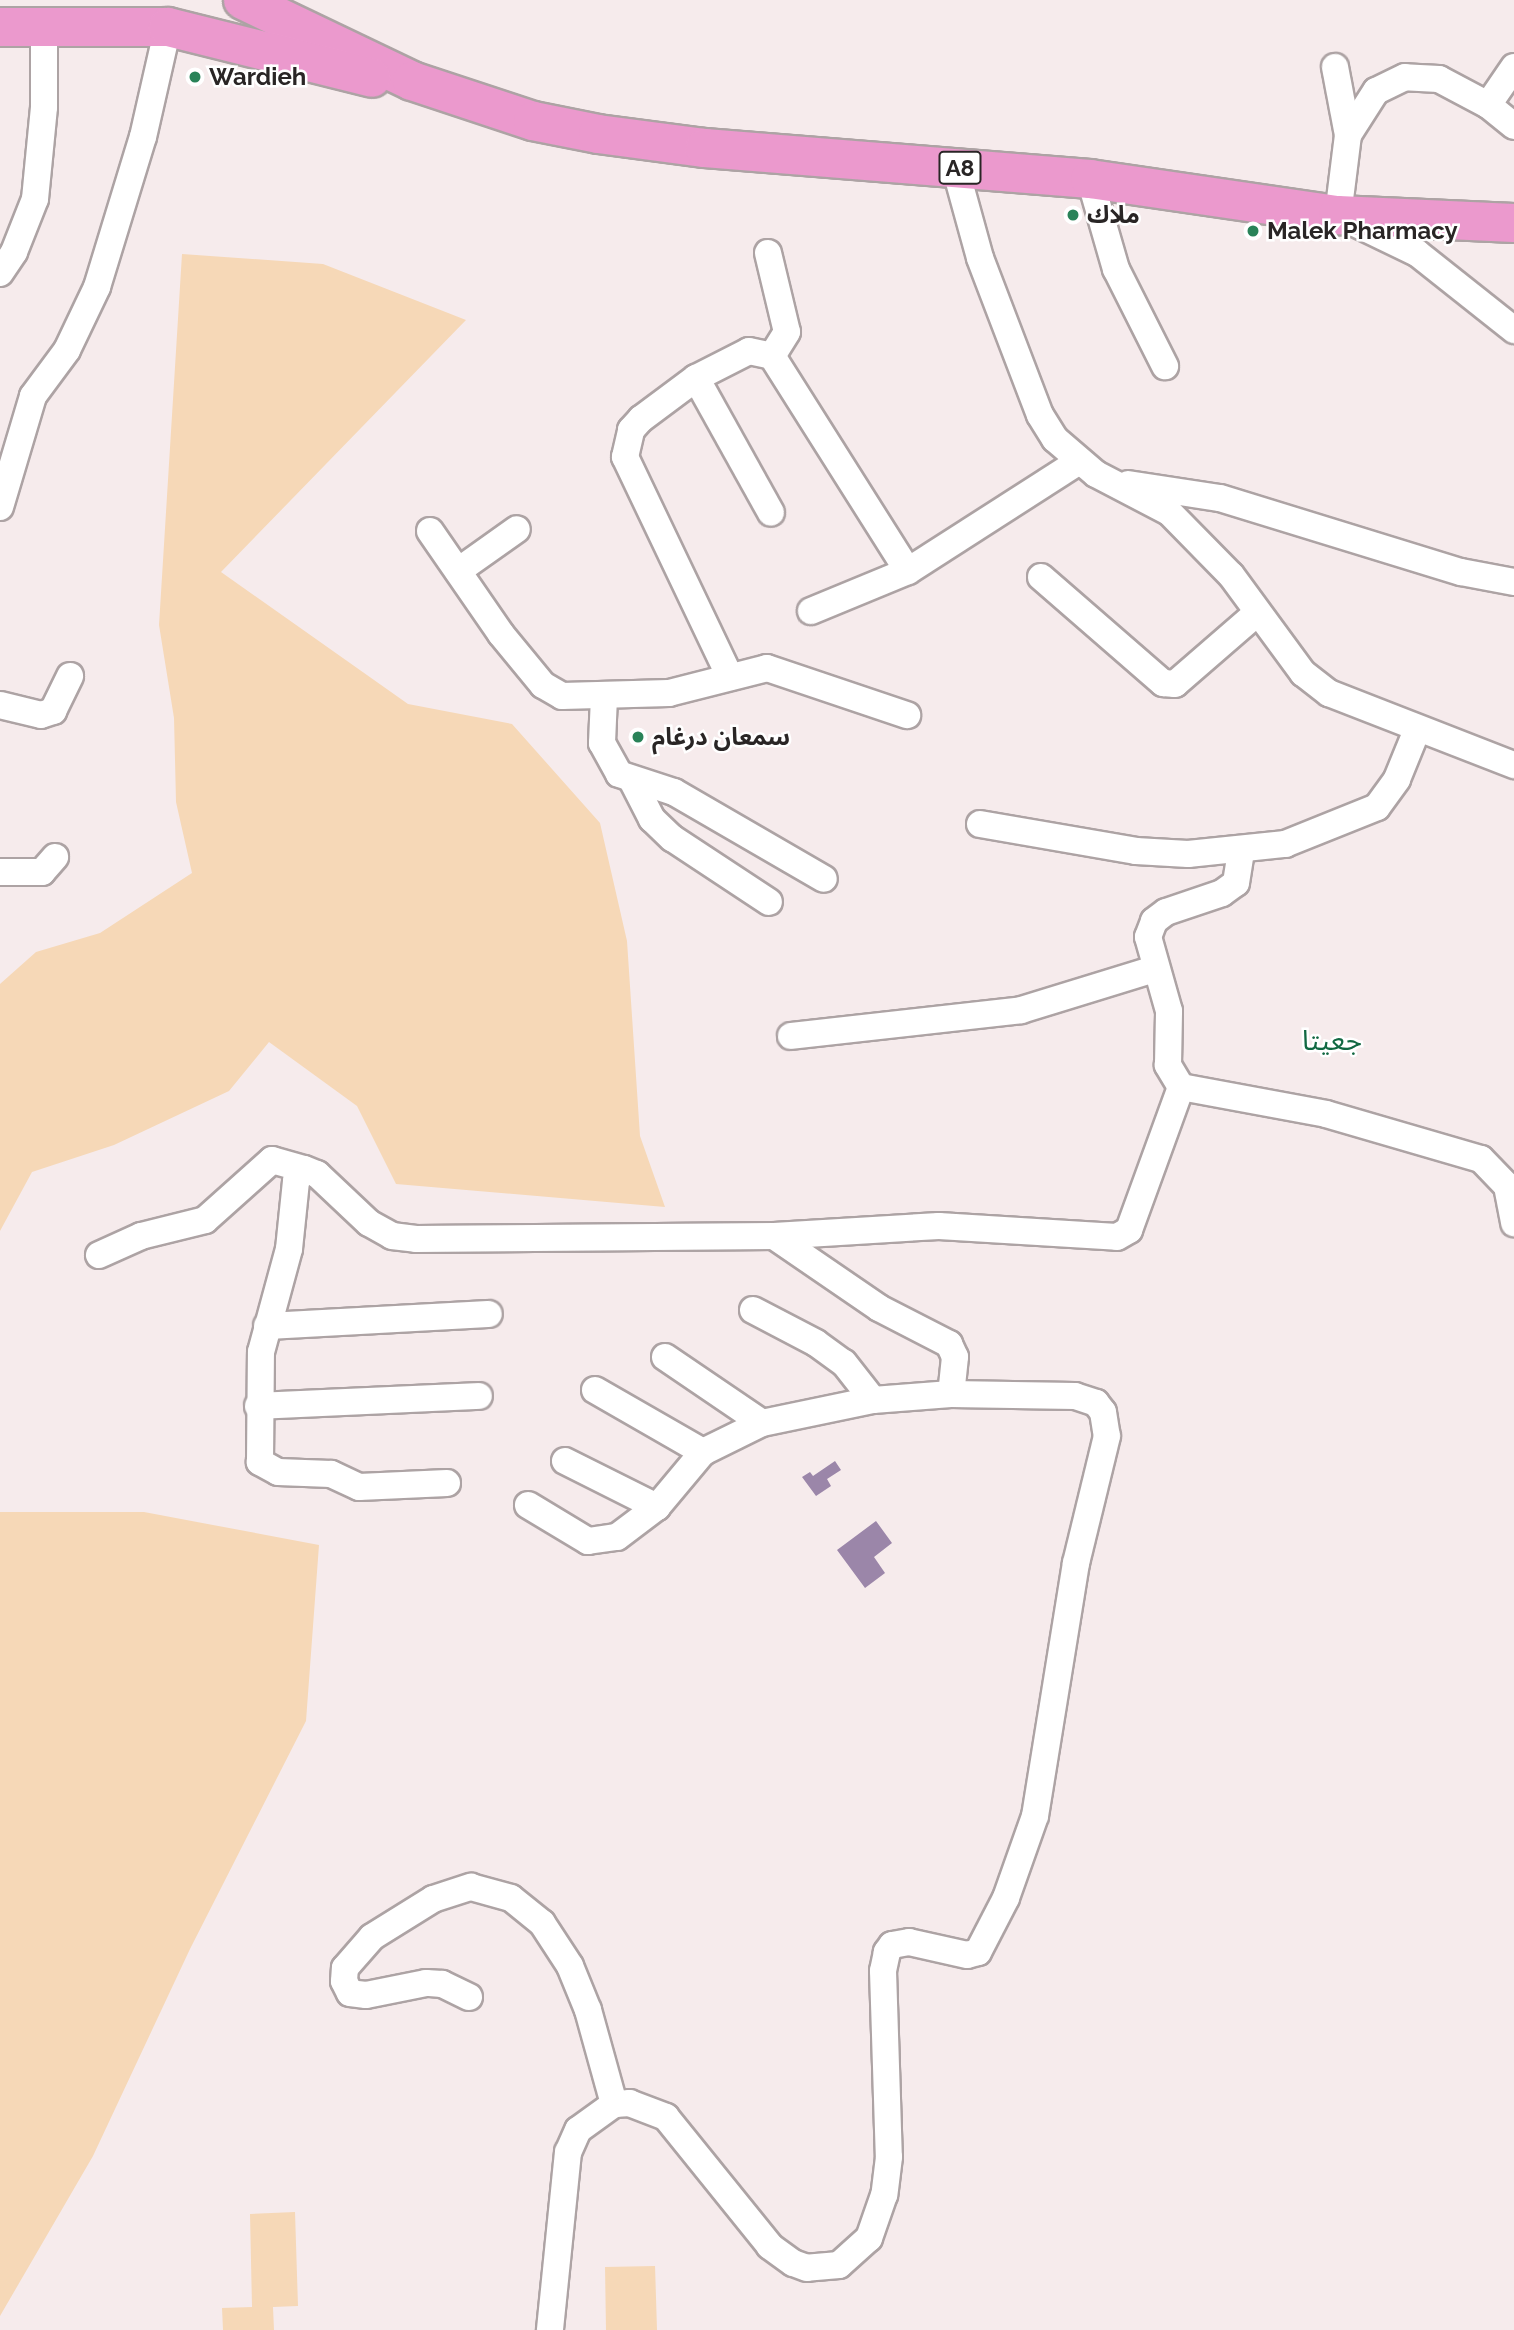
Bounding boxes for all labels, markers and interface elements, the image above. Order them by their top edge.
place label: Wardieh [209,63,306,91]
marker: Wardieh [187,69,203,85]
road number: A8 [937,148,983,188]
place label: ملاك [1087,201,1140,229]
marker: ملاك [1065,207,1081,223]
place label: Malek Pharmacy [1267,217,1458,245]
marker: Malek Pharmacy [1245,223,1261,239]
place label: سمعان درغام [652,723,790,751]
marker: سمعان درغام [630,729,646,745]
district label: جعيتا [1302,1024,1362,1058]

